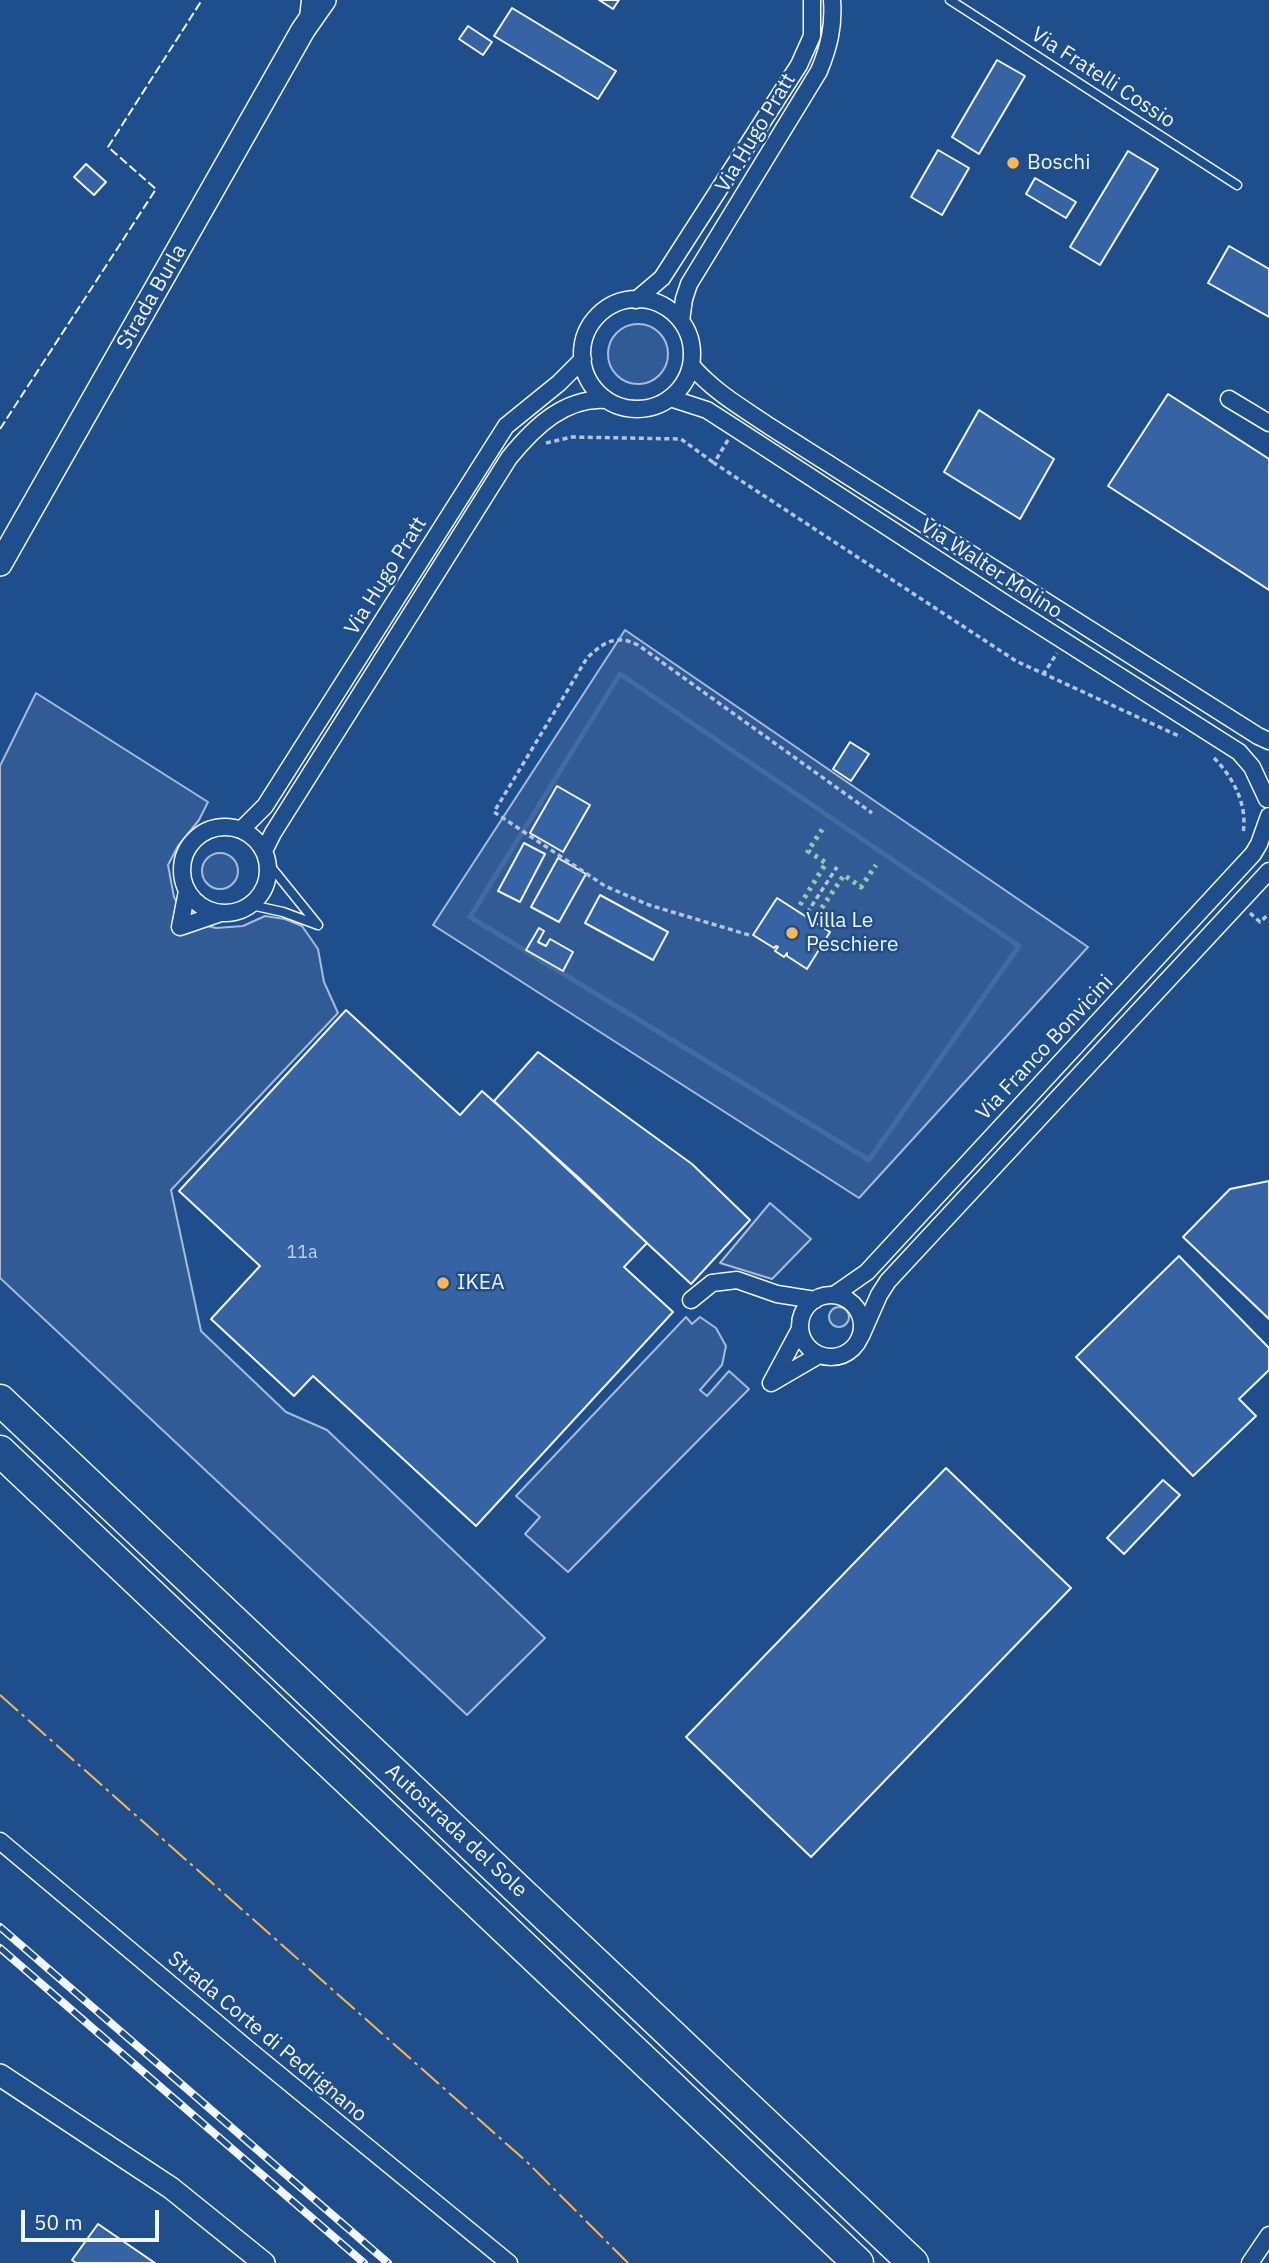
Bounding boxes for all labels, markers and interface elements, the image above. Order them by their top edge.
street label: Via Fratelli Cossio [1026,22,1180,134]
street label: Via Hugo Pratt [711,69,801,197]
place label: Boschi [1027,150,1090,176]
marker: Boschi [1005,155,1021,171]
street label: Strada Burla [112,240,192,354]
street label: Via Hugo Pratt [340,512,432,640]
street label: Via Walter Molino [915,514,1067,624]
place label: Villa Le Peschiere [806,908,898,958]
marker: Villa Le Peschiere [784,925,800,941]
street label: Via Franco Bonvicini [971,970,1119,1126]
house number: 11a [286,1242,318,1264]
place label: IKEA [457,1270,504,1296]
marker: IKEA [435,1275,451,1291]
street label: Autostrada del Sole [380,1759,532,1903]
street label: Strada Corte di Pedrignano [162,1946,372,2128]
scale bar [24,2196,163,2240]
text: 50 m [34,2208,83,2236]

